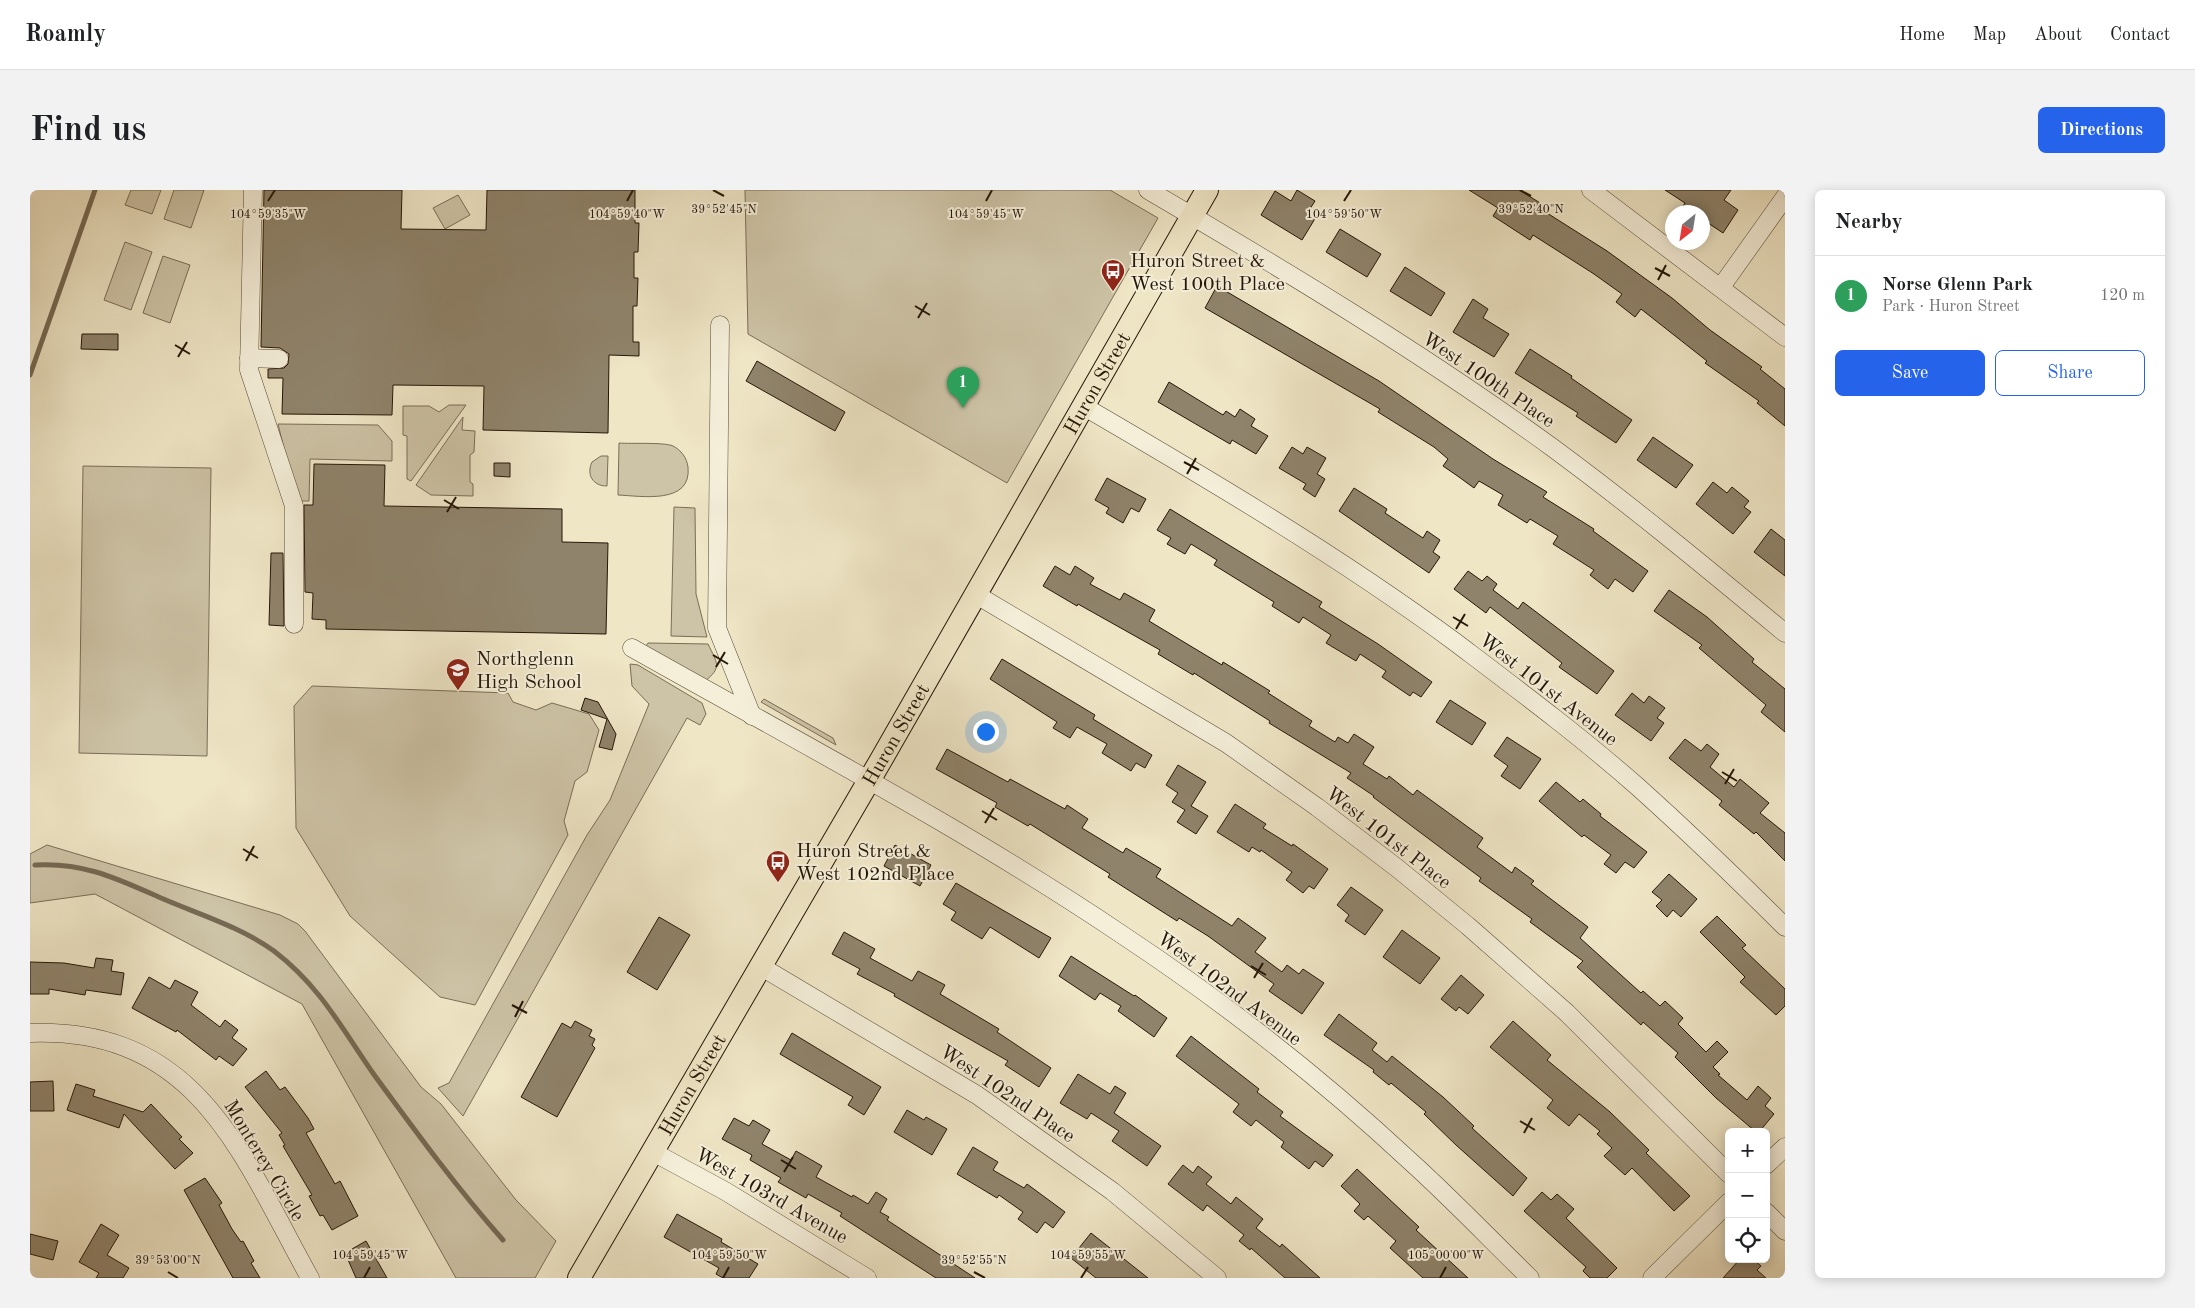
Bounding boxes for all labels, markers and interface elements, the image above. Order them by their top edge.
text: Roamly [25,23,106,47]
text: Home [1899,26,1945,44]
text: Map [1973,26,2006,44]
text: About [2034,26,2082,44]
text: Contact [2110,26,2170,44]
button: Directions [2038,107,2165,153]
text: Find us [30,113,146,148]
text: 39°52'45"N [691,203,757,216]
text: 39°52'40"N [1498,203,1564,216]
north arrow [1665,205,1710,250]
text: 104°59'35"W [230,208,306,221]
text: 104°59'40"W [589,208,665,221]
text: 104°59'45"W [948,208,1024,221]
text: 104°59'50"W [1306,208,1382,221]
text: Nearby [1835,212,1903,233]
place label: Huron Street & West 100th Place [1130,252,1285,295]
bus stop icon: Huron Street & West 100th Place [1100,258,1126,292]
text: Norse Glenn Park [1882,276,2033,295]
text: 1 [1846,288,1856,304]
text: 120 m [2100,288,2145,304]
text: Park · Huron Street [1882,299,2020,315]
street label: Huron Street [1061,329,1135,438]
street label: West 100th Place [1418,329,1558,432]
button: Save [1835,350,1985,396]
button: Share [1995,350,2145,396]
pin: 1 [947,367,979,408]
street label: West 101st Avenue [1475,631,1621,751]
place label: Northglenn High School [476,650,582,693]
school or university icon: Northglenn High School [445,657,471,691]
street label: Huron Street [860,681,934,790]
your location [973,719,999,745]
street label: West 101st Place [1321,784,1454,893]
place label: Huron Street & West 102nd Place [796,842,954,885]
bus stop icon: Huron Street & West 102nd Place [765,849,791,883]
street label: West 102nd Avenue [1153,929,1305,1050]
street label: Huron Street [656,1031,731,1140]
street label: West 102nd Place [936,1042,1078,1147]
street label: Monterey Circle [219,1097,307,1225]
map controls [1725,1128,1770,1263]
button: + [1725,1128,1770,1173]
street label: West 103rd Avenue [691,1145,851,1249]
button: − [1725,1173,1770,1218]
button: locate [1725,1218,1770,1263]
text: 104°59'45"W [332,1249,408,1262]
text: 104°59'50"W [691,1249,767,1262]
text: 104°59'55"W [1050,1249,1126,1262]
text: 105°00'00"W [1408,1249,1484,1262]
text: 39°53'00"N [135,1254,201,1267]
text: 39°52'55"N [941,1254,1007,1267]

